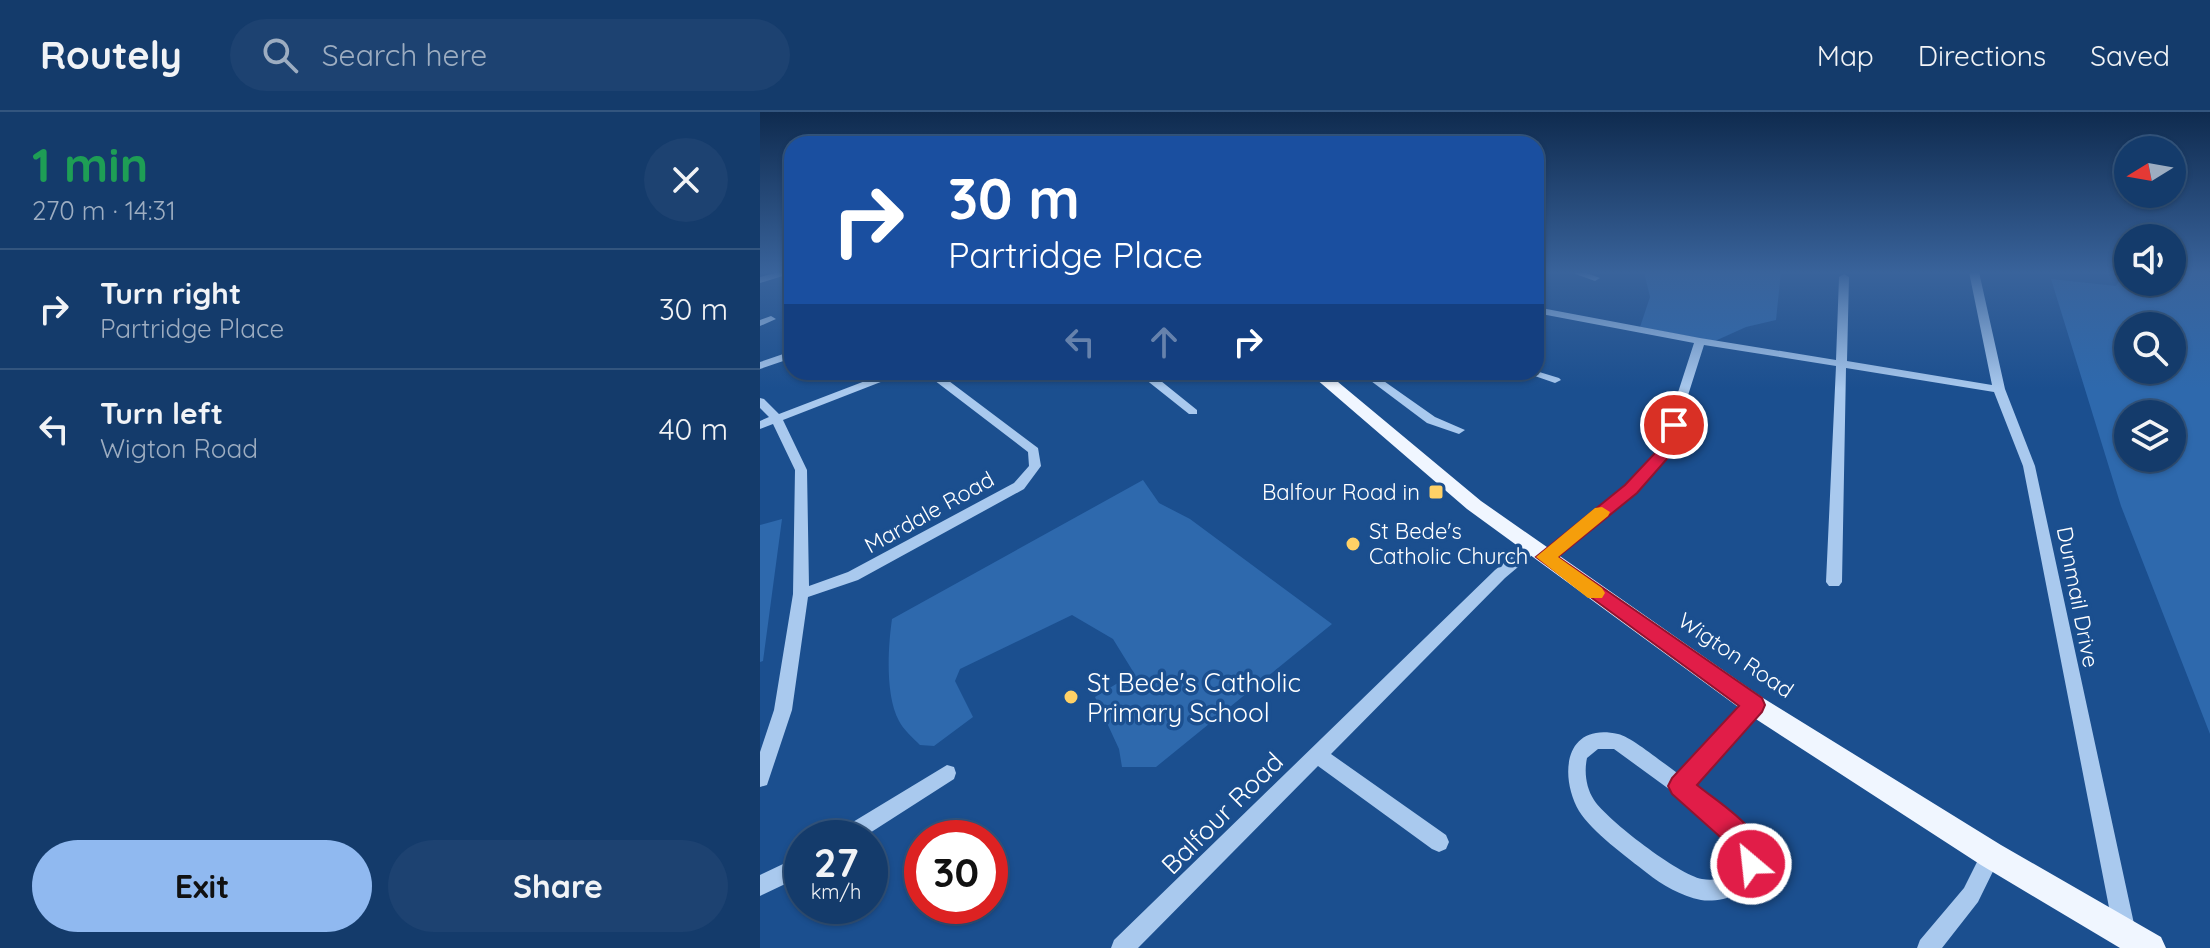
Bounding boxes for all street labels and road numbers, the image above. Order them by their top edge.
street label: Mardale Road [859,465,999,559]
street label: Dunmail Drive [2051,524,2105,670]
street label: Wigton Road [1673,606,1799,704]
street label: Balfour Road [1154,745,1290,881]

